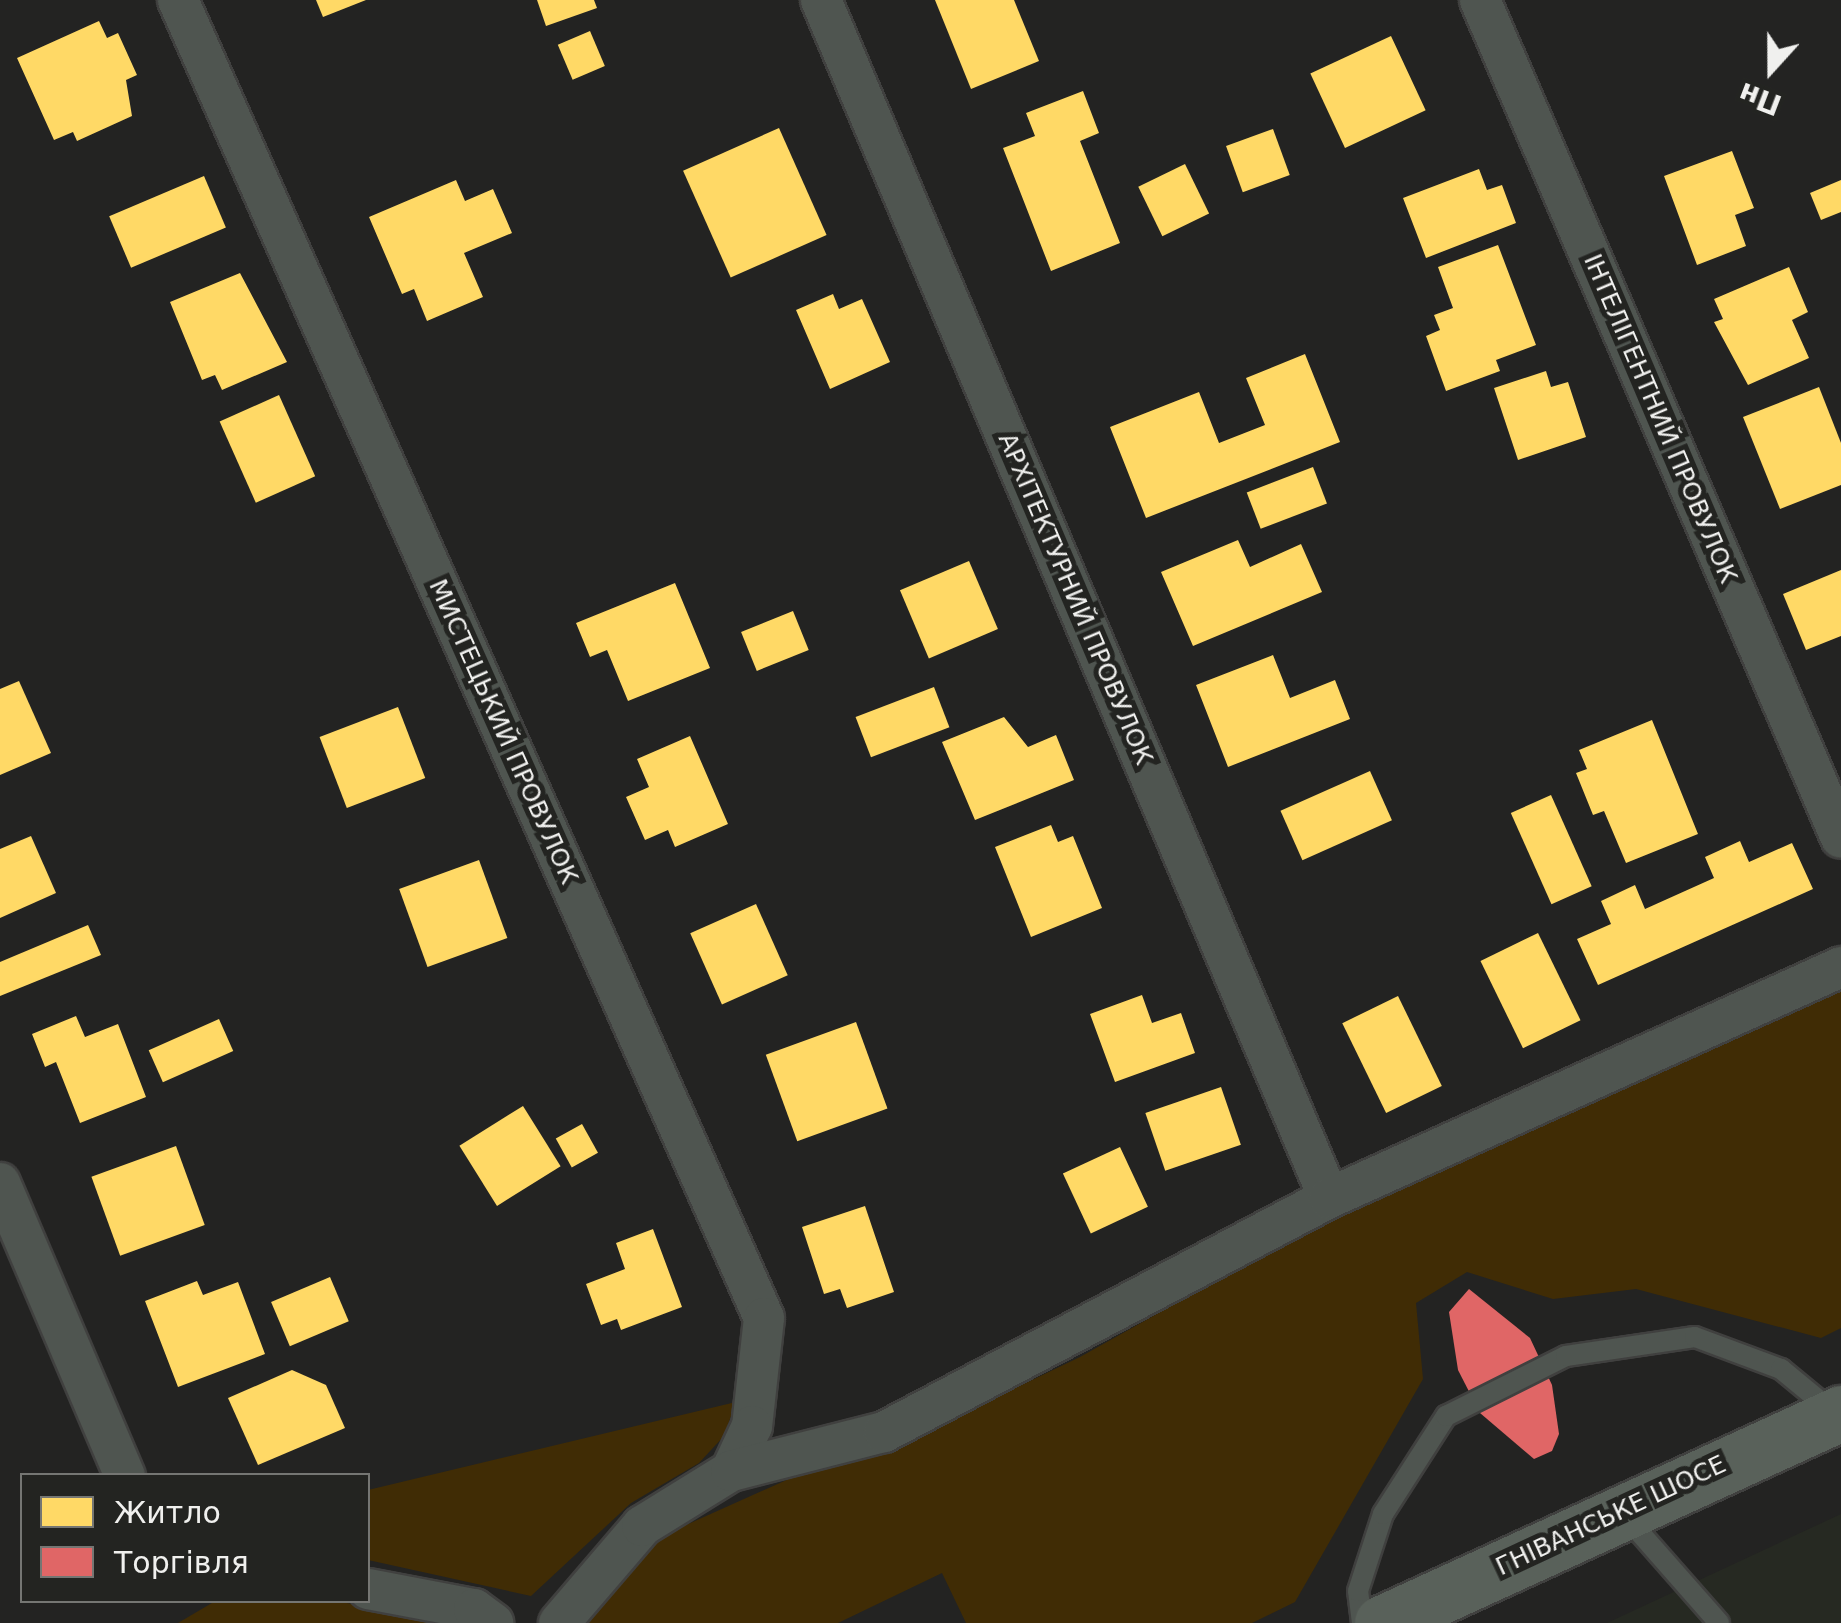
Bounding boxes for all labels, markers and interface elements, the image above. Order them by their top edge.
north arrow [1721,20,1821,120]
text: Пн [1734,75,1786,122]
street label: ІНТЕЛІГЕНТНИЙ ПРОВУЛОК [1577,250,1743,588]
street label: АРХІТЕКТУРНИЙ ПРОВУЛОК [991,429,1159,769]
street label: МИСТЕЦЬКИЙ ПРОВУЛОК [422,575,584,889]
street label: ГНІВАНСЬКЕ ШОСЕ [1491,1450,1731,1582]
legend [20,1473,370,1603]
text: Житло [114,1495,221,1530]
text: Торгівля [114,1545,249,1580]

